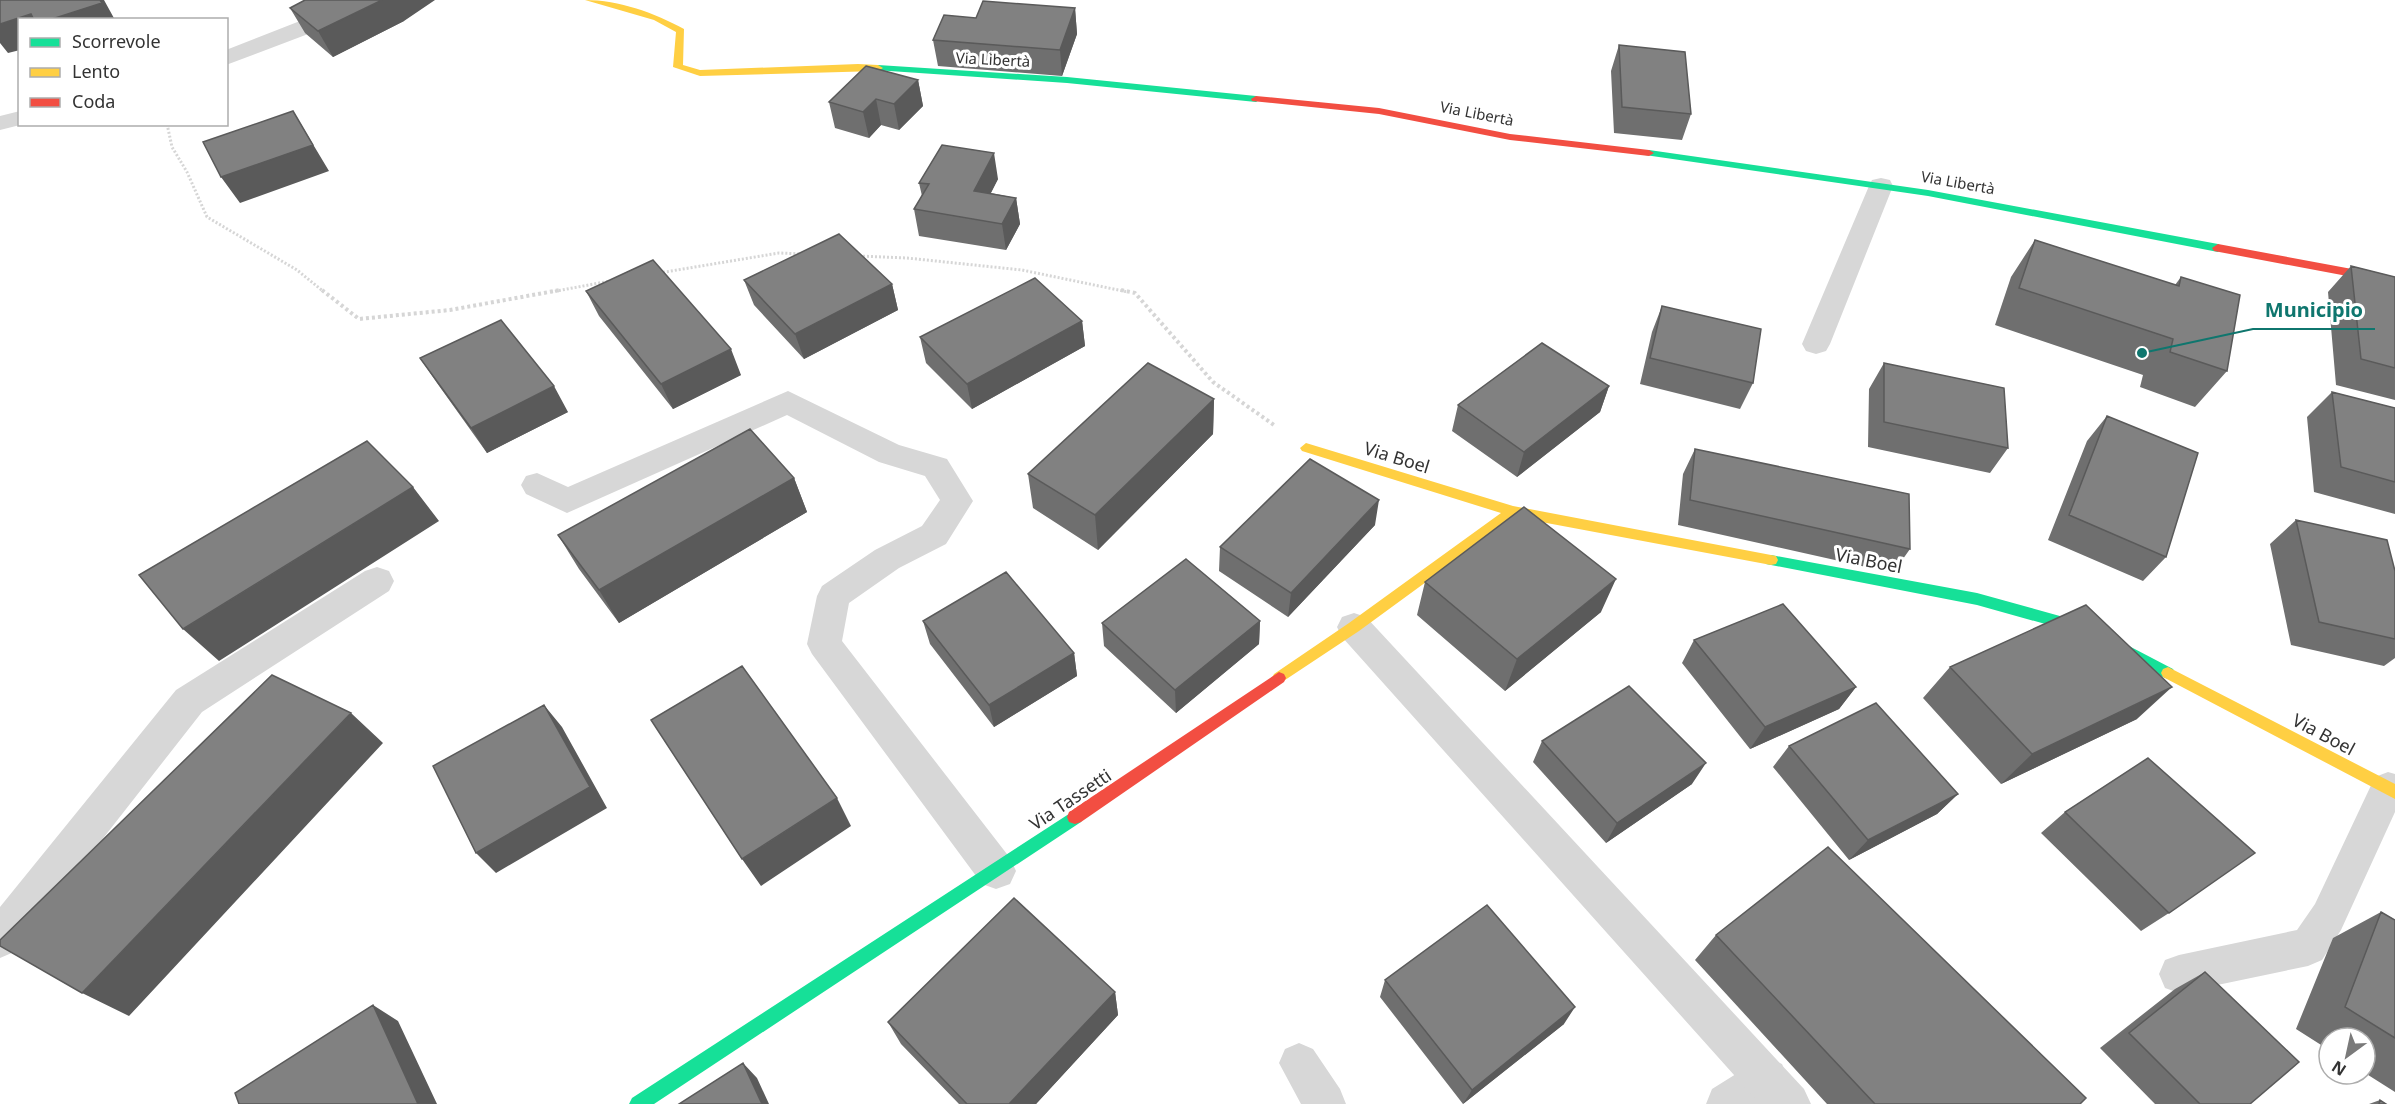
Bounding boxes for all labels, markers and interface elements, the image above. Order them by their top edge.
legend [18,18,228,126]
text: Scorrevole [72,29,161,53]
street label: Via Libertà [955,47,1031,71]
text: Lento [72,59,120,83]
text: Coda [72,89,115,113]
street label: Via Libertà [1438,96,1516,130]
street label: Via Libertà [1920,166,1996,198]
callout: Municipio [2253,291,2375,329]
text: Municipio [2265,296,2363,323]
street label: Via Boel [1361,436,1433,478]
street label: Via Boel [1834,542,1904,578]
street label: Via Boel [2289,708,2359,760]
street label: Via Tassetti [1024,763,1116,835]
north arrow [2317,1026,2377,1086]
text: N [2327,1056,2350,1081]

